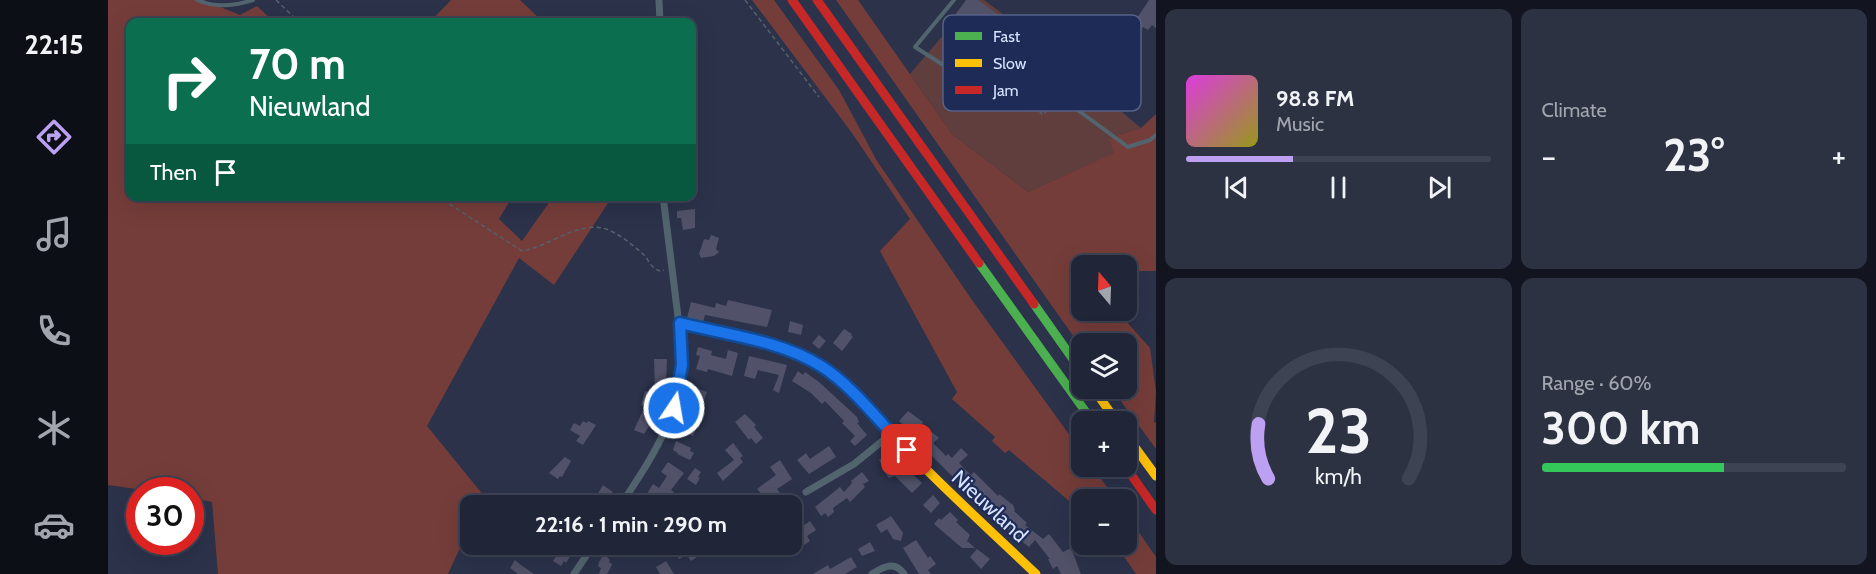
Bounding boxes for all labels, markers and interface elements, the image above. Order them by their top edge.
legend [943,15,1141,111]
text: Fast [993,27,1021,46]
text: 22:15 [24,28,84,61]
text: 70 m [249,38,346,90]
icon: right [150,42,228,120]
text: Slow [993,54,1027,73]
text: Jam [992,81,1019,100]
text: 98.8 FM [1276,85,1354,112]
text: Nieuwland [249,90,370,123]
text: Climate [1542,98,1607,122]
text: Music [1276,112,1324,136]
icon: directions [33,116,75,158]
text: 23° [1663,128,1724,182]
text: − [1542,136,1556,176]
text: + [1831,136,1846,176]
icon: arrive [209,156,242,189]
text: Then [150,159,197,186]
icon: previous [1220,171,1253,204]
icon: pause [1322,171,1355,204]
icon: next [1423,171,1456,204]
icon: music [33,213,75,255]
north arrow [1071,255,1137,321]
map controls [1071,255,1137,555]
icon: phone [33,310,75,352]
button: layers [1071,333,1137,399]
text: Range · 60% [1542,371,1652,395]
position arrow [642,376,706,440]
text: 23 [1305,393,1372,469]
text: 300 km [1542,401,1700,455]
icon: climate [33,407,75,449]
button: + [1071,411,1137,477]
pin [881,424,932,475]
icon: arrive [890,433,923,466]
text: km/h [1315,463,1362,489]
street label: Nieuwland [947,465,1033,547]
speed limit sign: 30 [126,477,204,555]
button: − [1071,489,1137,555]
icon: car [33,504,75,546]
text: 22:16 · 1 min · 290 m [535,511,727,538]

